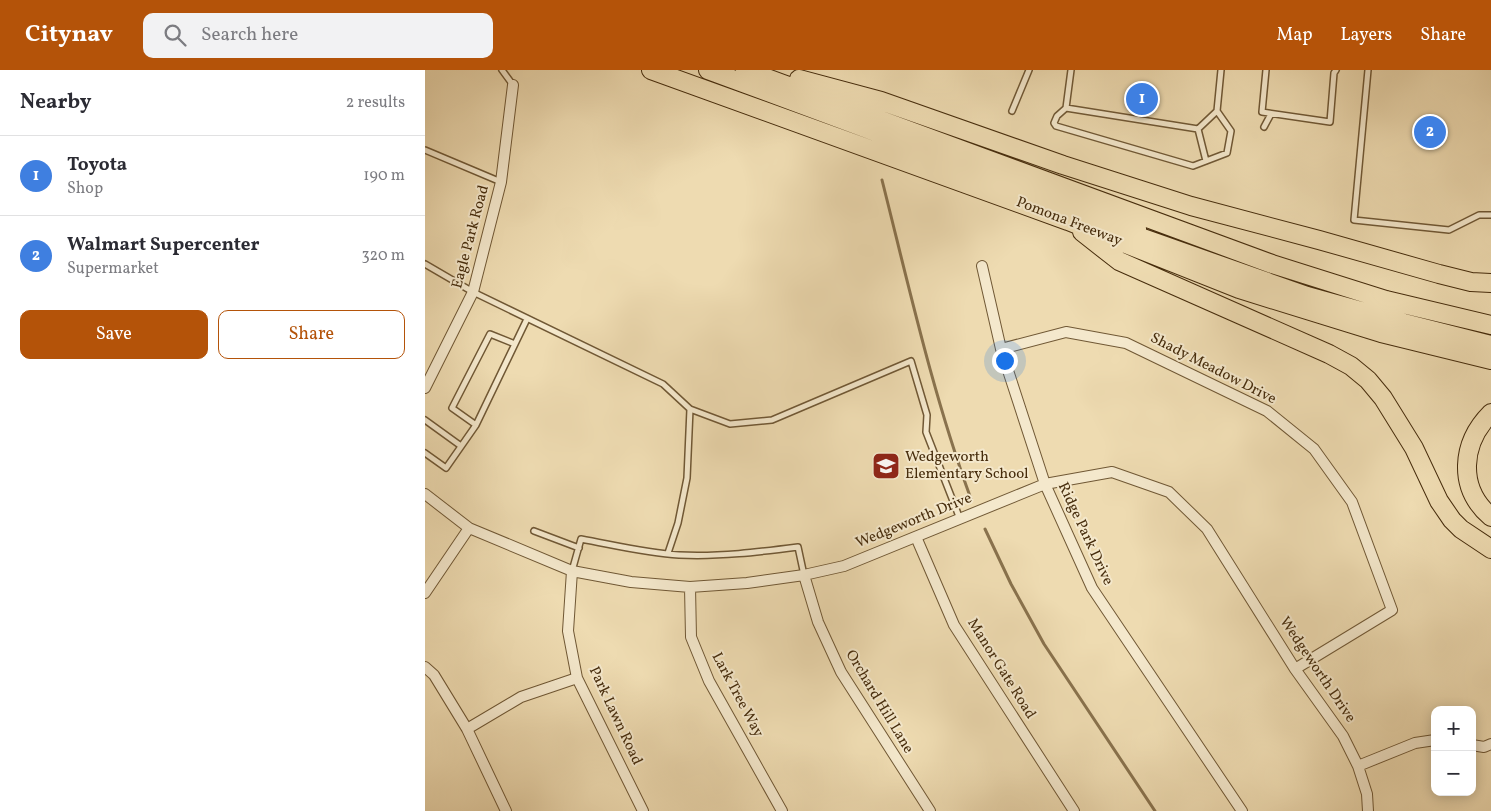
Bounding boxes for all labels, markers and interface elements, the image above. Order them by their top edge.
search box [143,13,493,58]
text: Citynav [25,18,113,52]
icon: search [161,21,189,49]
text: Search here [201,22,298,48]
text: Map [1276,23,1312,48]
text: Layers [1340,23,1392,48]
text: Share [1420,23,1466,48]
pin: 1 [1126,80,1158,118]
text: Nearby [20,88,91,117]
text: 2 results [346,92,405,114]
pin: 2 [1414,113,1446,151]
text: Toyota [67,152,127,178]
text: 1 [33,165,39,187]
text: 190 m [363,165,405,187]
text: Shop [67,178,103,200]
street label: Eagle Park Road [447,183,495,291]
street label: Pomona Freeway [1013,192,1125,252]
text: Walmart Supercenter [67,232,260,258]
text: 2 [32,245,40,267]
text: 320 m [361,245,405,267]
text: Supermarket [67,258,159,280]
button: Save [20,310,208,359]
button: Share [218,310,405,359]
street label: Shady Meadow Drive [1146,328,1280,410]
your location [992,348,1018,374]
place label: Wedgeworth Elementary School [905,447,1028,485]
school or university icon: Wedgeworth Elementary School [871,451,901,481]
street label: Ridge Park Drive [1052,479,1118,589]
street label: Wedgeworth Drive [853,488,975,554]
street label: Wedgeworth Drive [1274,613,1360,727]
street label: Manor Gate Road [962,615,1040,723]
street label: Orchard Hill Lane [840,646,918,758]
street label: Lark Tree Way [706,649,768,741]
street label: Park Lawn Road [583,663,647,769]
map controls [1431,706,1476,796]
button: + [1431,706,1476,751]
button: − [1431,751,1476,796]

